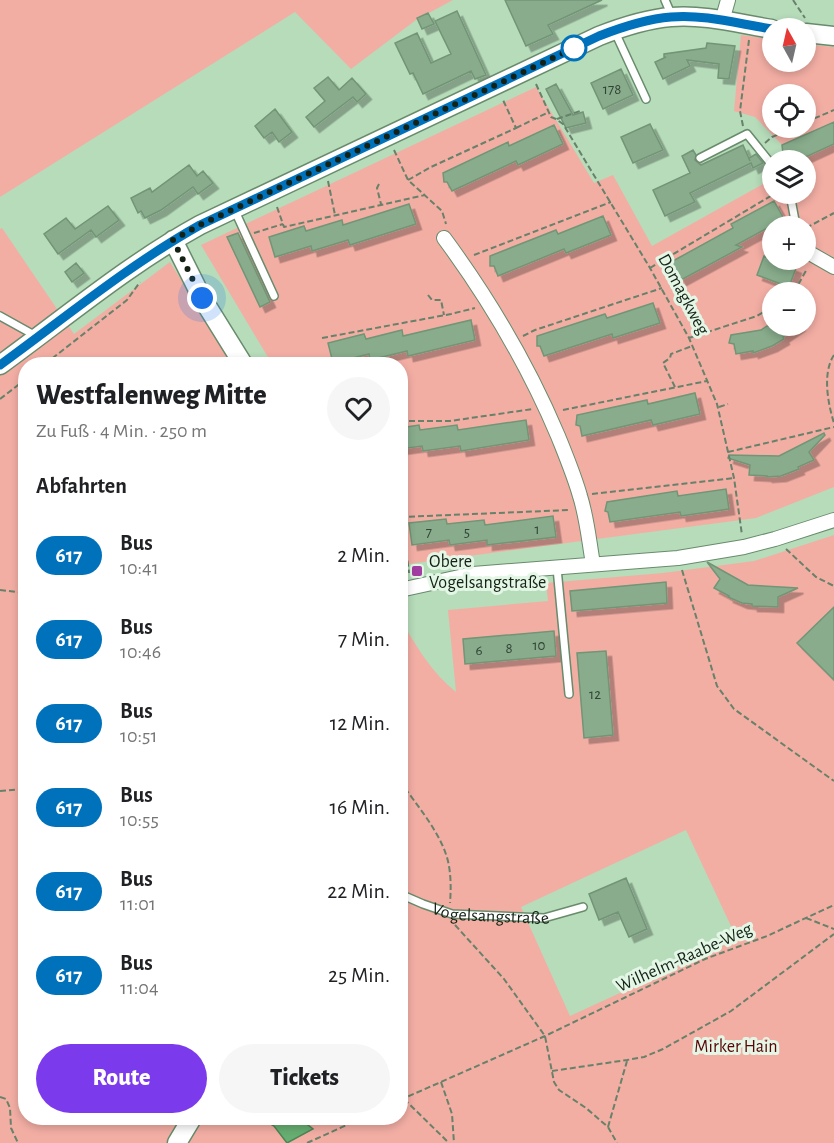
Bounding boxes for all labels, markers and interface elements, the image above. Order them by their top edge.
north arrow [762,18,816,72]
map controls [762,18,816,336]
unlabelled marker [561,35,587,61]
house number: 178 [603,82,621,97]
button: locate [762,84,816,138]
button: layers [762,150,816,204]
button: + [762,216,816,270]
street label: Domagkweg [654,251,712,338]
button: − [762,282,816,336]
your location [187,283,217,313]
button: heart [327,377,390,440]
text: Westfalenweg Mitte [36,382,267,410]
text: Zu Fuß · 4 Min. · 250 m [36,421,207,441]
text: Abfahrten [36,475,127,497]
house number: 1 [534,522,540,537]
house number: 7 [426,525,432,540]
house number: 5 [464,525,470,540]
text: Bus [120,532,153,554]
text: 2 Min. [337,544,390,566]
text: 617 [56,545,82,566]
place label: Obere Vogelsangstraße [429,553,546,592]
text: 10:41 [120,558,159,578]
marker: Obere Vogelsangstraße [410,564,424,578]
text: Bus [120,616,153,638]
text: 7 Min. [338,628,390,650]
text: 617 [56,629,82,650]
house number: 10 [532,638,546,653]
house number: 8 [505,641,513,656]
text: 10:46 [120,642,161,662]
house number: 6 [475,643,483,658]
house number: 12 [589,687,601,702]
text: Bus [120,700,153,722]
text: 12 Min. [330,712,390,734]
text: 617 [56,713,82,734]
text: 10:51 [120,726,157,746]
text: Bus [120,784,153,806]
text: 16 Min. [329,796,390,818]
text: 617 [56,797,82,818]
text: 10:55 [120,810,159,830]
text: Bus [120,868,153,890]
text: 22 Min. [327,880,390,902]
text: 617 [56,881,82,902]
text: 11:01 [120,894,156,914]
street label: Vogelsangstraße [429,900,551,929]
street label: Wilhelm-Raabe-Weg [614,920,755,996]
text: Bus [120,952,153,974]
text: 25 Min. [328,964,390,986]
text: 617 [56,965,82,986]
text: 11:04 [120,978,159,998]
park label: Mirker Hain [694,1038,778,1056]
button: Route [36,1044,207,1113]
button: Tickets [219,1044,390,1113]

